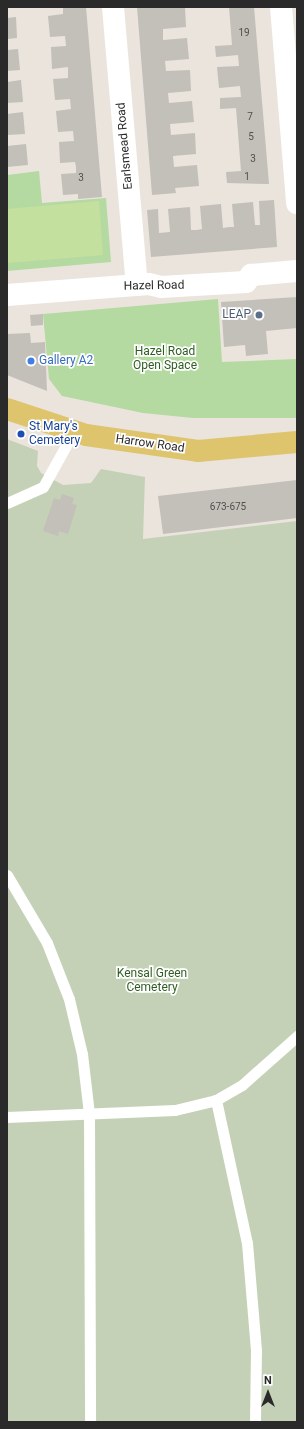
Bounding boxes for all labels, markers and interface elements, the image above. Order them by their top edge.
house number: 19 [238,27,250,39]
street label: Earlsmead Road [114,102,136,190]
house number: 7 [247,111,253,123]
house number: 5 [248,131,254,143]
house number: 3 [250,153,256,165]
house number: 1 [244,171,250,183]
house number: 3 [78,172,84,184]
street label: Hazel Road [124,278,184,294]
place label: LEAP [222,308,251,322]
marker: LEAP [254,310,264,320]
park label: Hazel Road Open Space [133,345,197,373]
place label: Gallery A2 [39,354,93,368]
marker: Gallery A2 [26,356,36,366]
place label: St Mary's Cemetery [29,420,80,448]
marker: St Mary's Cemetery [16,429,26,439]
street label: Harrow Road [115,432,185,456]
house number: 673-675 [210,501,246,513]
park label: Kensal Green Cemetery [117,967,187,995]
north arrow [248,1373,288,1413]
text: N [264,1374,272,1387]

